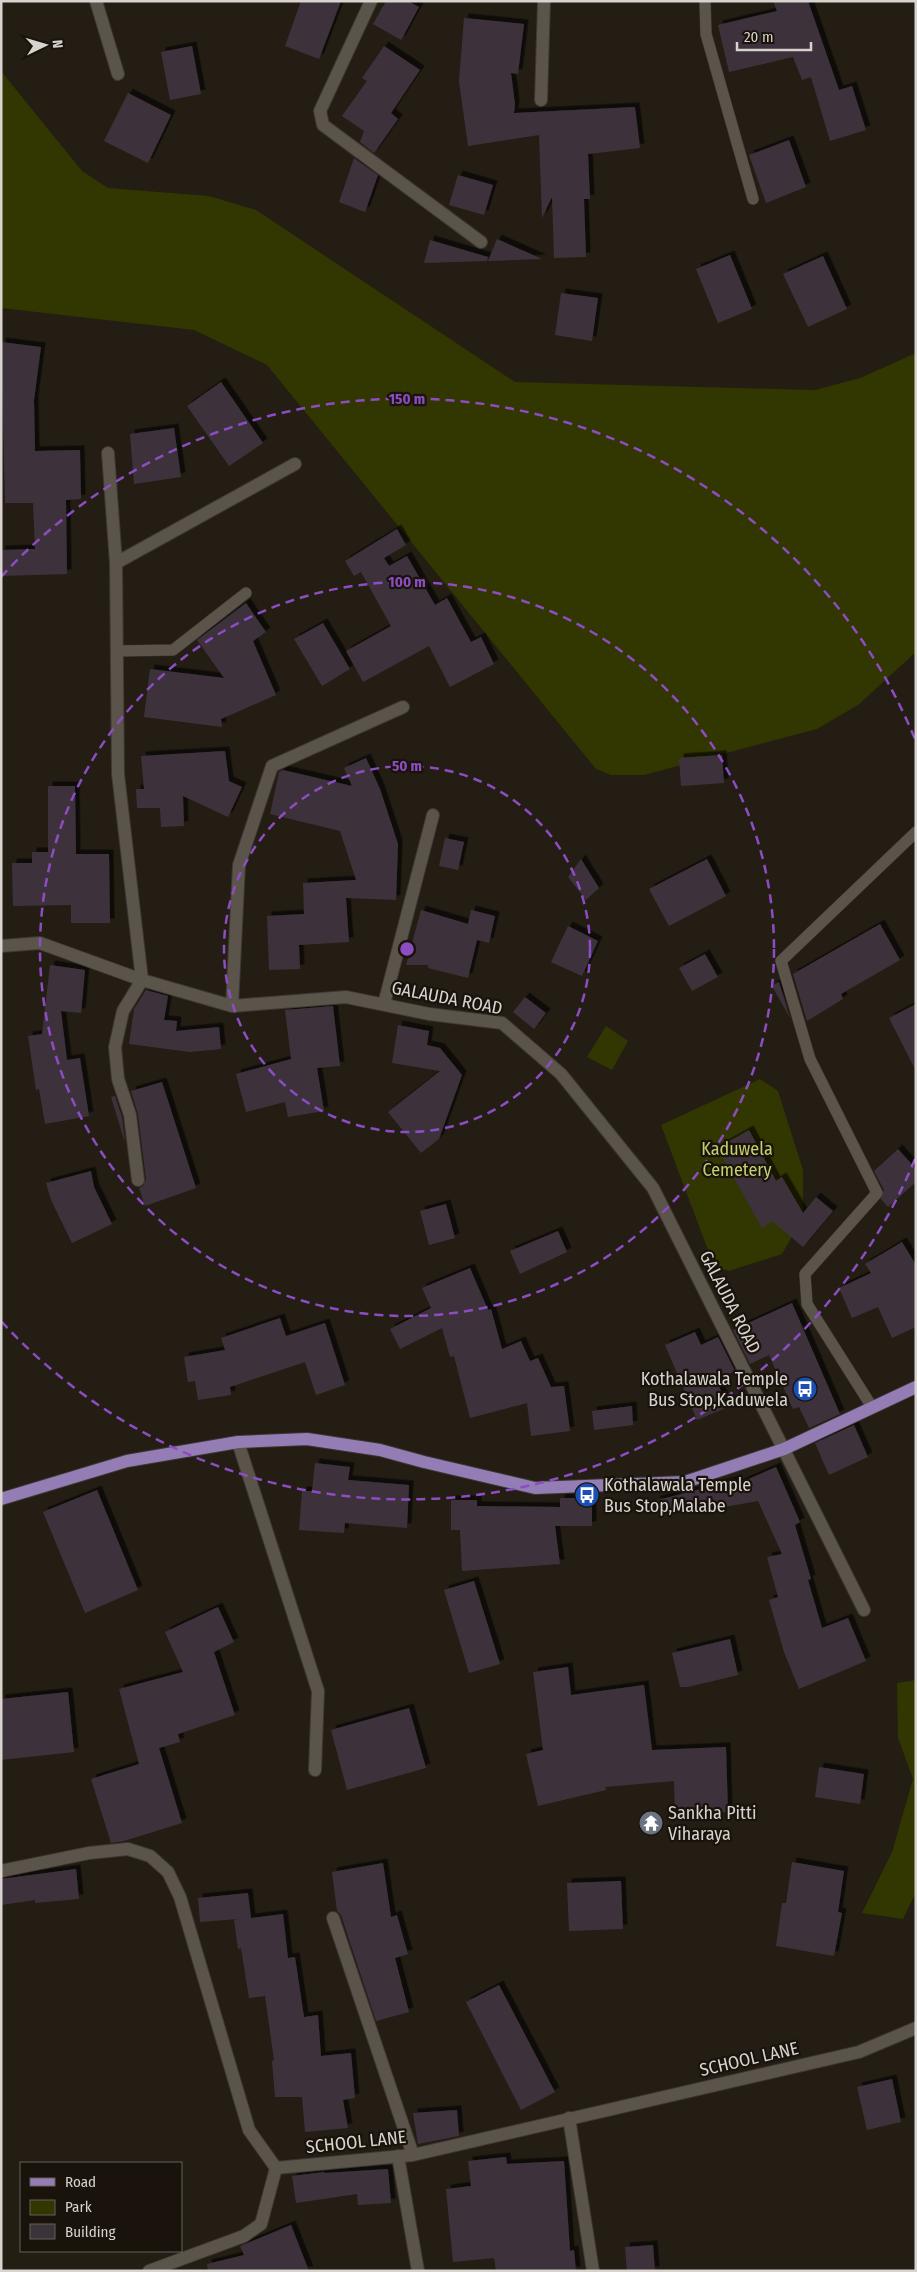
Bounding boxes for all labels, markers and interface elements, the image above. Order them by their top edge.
north arrow [20,20,70,70]
scale bar [737,20,811,52]
text: 20 m [744,28,774,46]
text: N [49,39,66,49]
text: 150 m [389,390,425,408]
text: 100 m [388,573,426,591]
text: 50 m [392,757,422,775]
centre of rings [398,940,416,958]
street label: GALAUDA ROAD [390,976,504,1020]
park label: Kaduwela Cemetery [701,1138,773,1181]
street label: GALAUDA ROAD [695,1247,765,1357]
place label: Kothalawala Temple Bus Stop,Kaduwela [641,1368,788,1411]
bus stop icon: Kothalawala Temple Bus Stop,Kaduwela [792,1376,818,1402]
place label: Kothalawala Temple Bus Stop,Malabe [604,1474,751,1517]
bus stop icon: Kothalawala Temple Bus Stop,Malabe [574,1482,600,1508]
place label: Sankha Pitti Viharaya [668,1802,756,1845]
temple icon: Sankha Pitti Viharaya [638,1810,664,1836]
street label: SCHOOL LANE [698,2037,800,2081]
street label: SCHOOL LANE [305,2126,407,2158]
legend [20,2162,182,2252]
text: Road [65,2173,96,2191]
text: Park [65,2198,92,2216]
text: Building [65,2223,116,2241]

